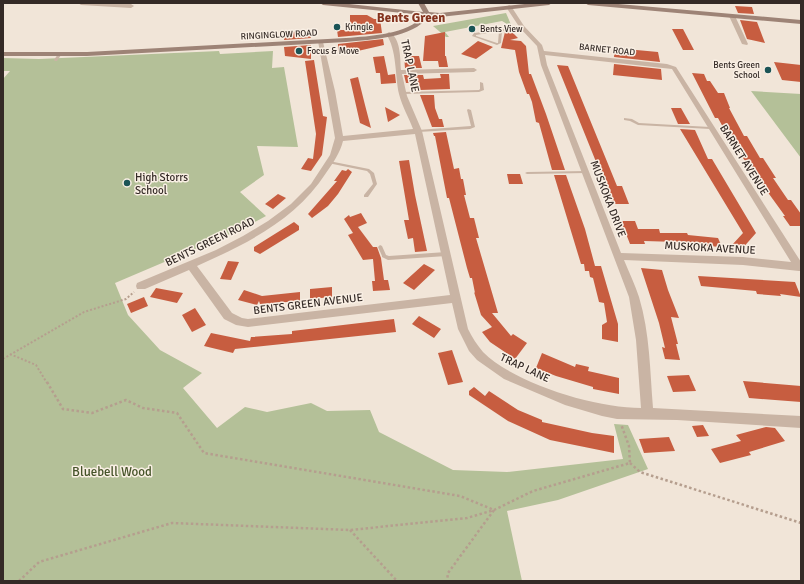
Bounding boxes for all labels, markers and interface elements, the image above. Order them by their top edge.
district label: Bents Green [377,10,445,26]
marker: Kringle [332,22,342,32]
place label: Kringle [345,22,373,33]
marker: Bents View [467,24,477,34]
place label: Bents View [480,24,523,35]
street label: RINGINGLOW ROAD [240,27,318,43]
street label: TRAP LANE [398,38,422,94]
street label: BARNET ROAD [578,42,636,58]
marker: Focus & Move [294,46,304,56]
place label: Focus & Move [307,46,360,57]
place label: Bents Green School [713,60,760,81]
marker: Bents Green School [763,65,773,75]
street label: BARNET AVENUE [717,122,771,198]
street label: MUSKOKA DRIVE [587,159,629,239]
place label: High Storrs School [135,171,188,197]
marker: High Storrs School [122,178,132,188]
street label: BENTS GREEN ROAD [163,215,257,269]
street label: MUSKOKA AVENUE [664,239,756,257]
street label: BENTS GREEN AVENUE [253,291,363,317]
street label: TRAP LANE [498,351,552,385]
park label: Bluebell Wood [72,464,152,480]

